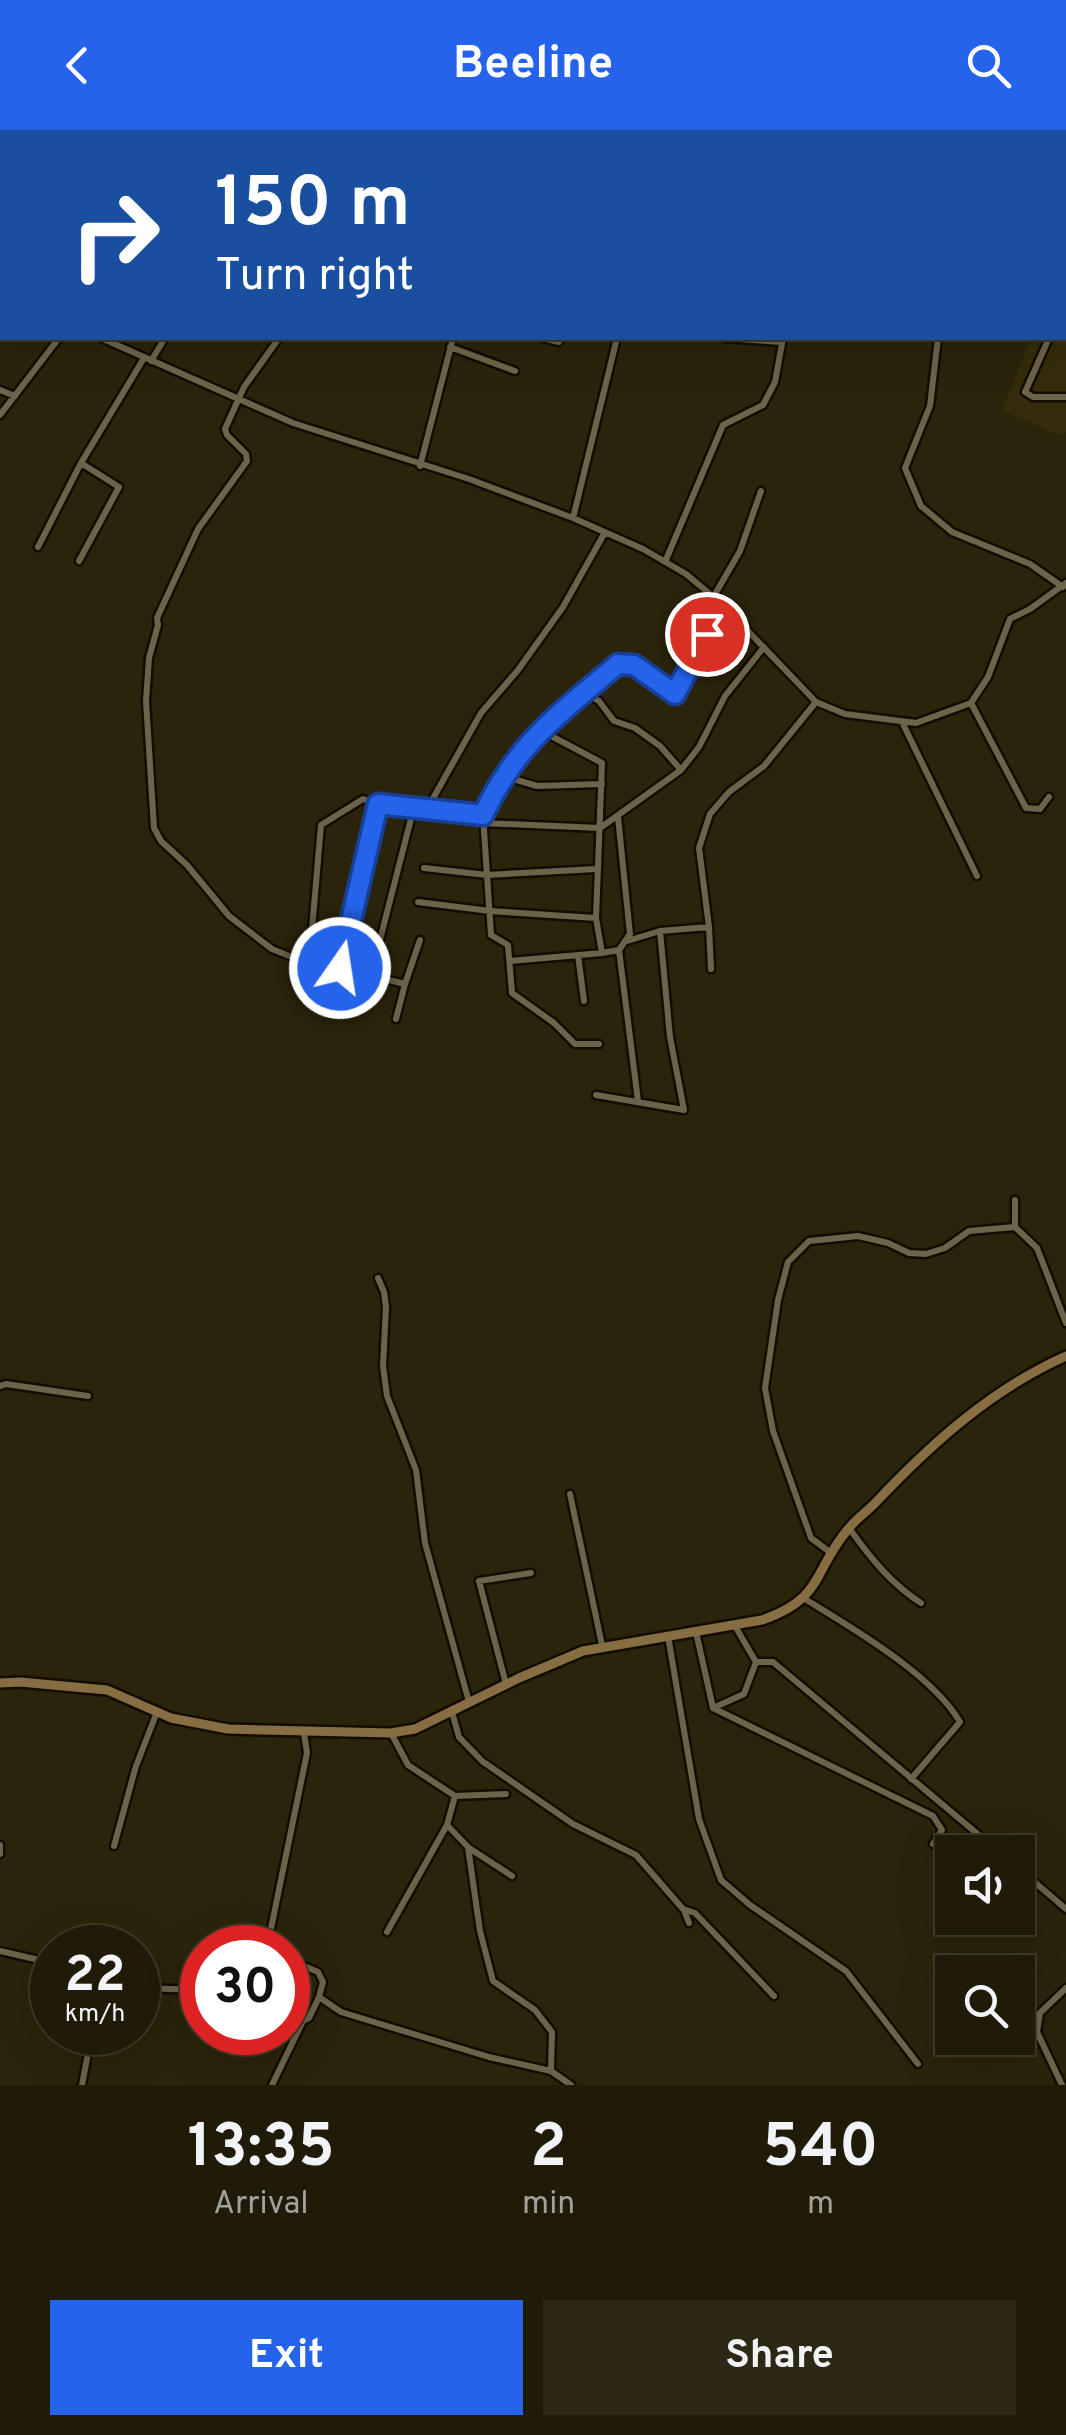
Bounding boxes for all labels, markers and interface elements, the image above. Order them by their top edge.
text: Beeline [453,37,613,94]
icon: back [50,38,105,93]
icon: search [961,38,1016,93]
text: 150 m [215,162,410,251]
icon: right [50,170,180,300]
text: Turn right [215,249,414,306]
pin [665,592,750,677]
icon: arrive [680,607,735,662]
position arrow [288,916,392,1020]
map controls [935,1835,1035,2055]
button: sound [935,1835,1035,1935]
speed limit sign: 30 [180,1925,310,2055]
text: 22 [64,1946,126,2009]
button: search [935,1955,1035,2055]
text: km/h [65,1999,125,2031]
text: 13:35 [187,2112,335,2188]
text: 2 [530,2112,567,2188]
text: 540 [763,2112,879,2188]
text: Arrival [213,2185,309,2225]
text: min [522,2185,575,2225]
text: m [807,2185,834,2225]
button: Exit [50,2300,523,2415]
button: Share [543,2300,1016,2415]

